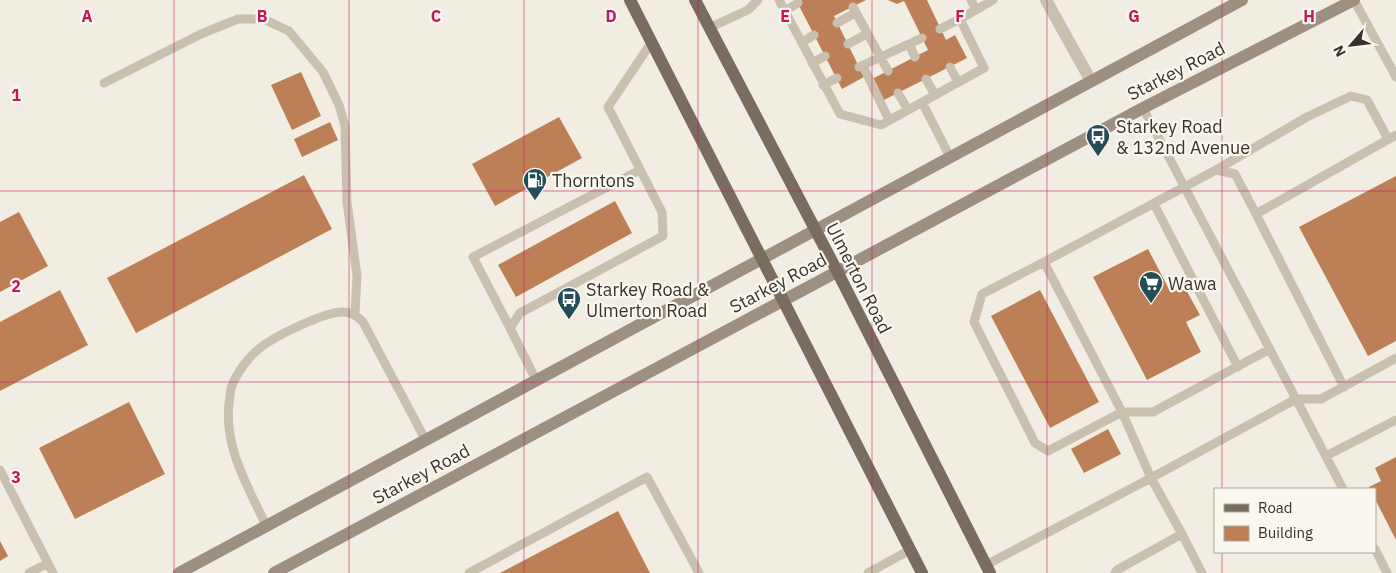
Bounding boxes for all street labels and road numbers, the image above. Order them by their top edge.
street label: Starkey Road [1123,37,1229,105]
street label: Ulmerton Road [821,219,897,337]
street label: Starkey Road [726,248,830,318]
street label: Starkey Road [369,439,473,509]

